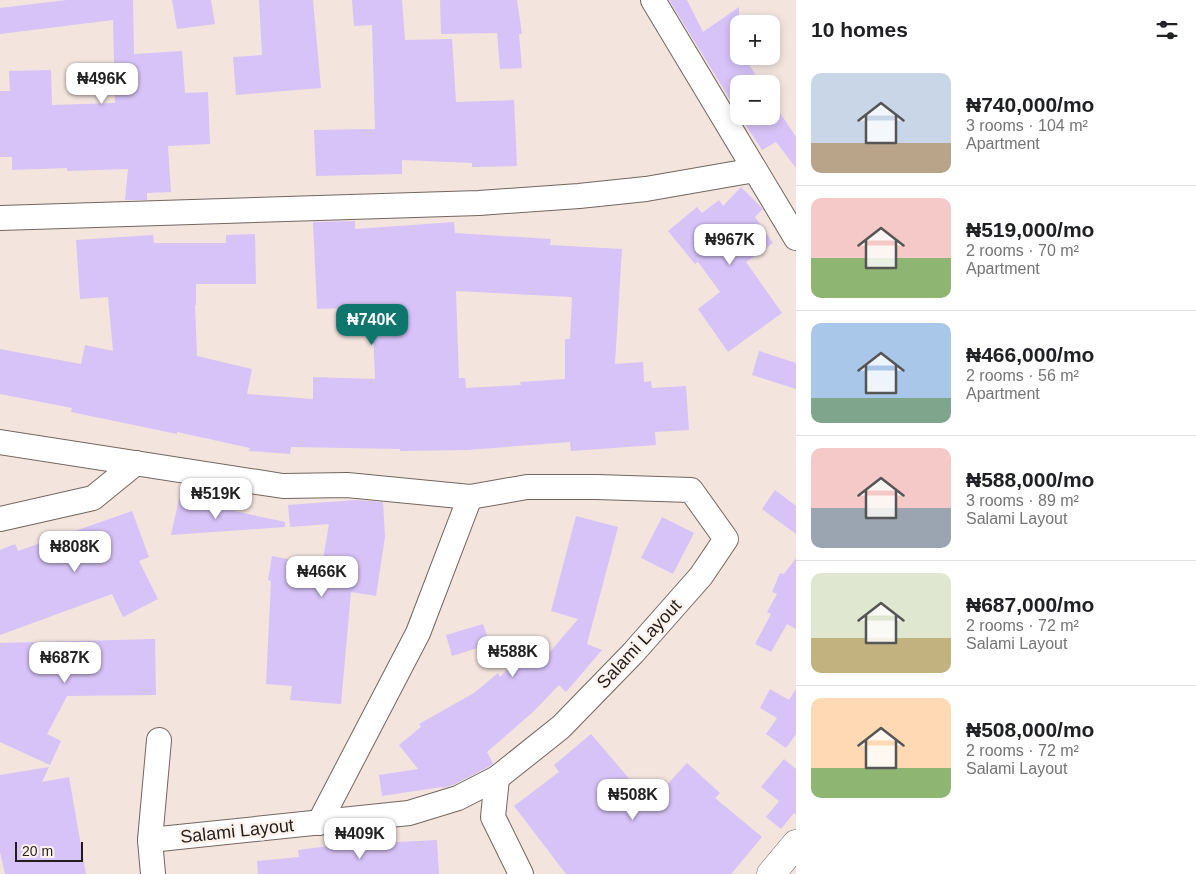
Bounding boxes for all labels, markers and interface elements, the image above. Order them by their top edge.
map controls [730,15,780,125]
button: + [730,15,780,65]
icon: filters [1153,16,1181,44]
text: 10 homes [811,18,908,41]
pin: ₦496K [67,62,137,105]
text: ₦496K [77,70,127,87]
button: − [730,75,780,125]
icon: home [851,93,911,153]
text: ₦740,000/mo [966,93,1094,116]
text: 3 rooms · 104 m² [966,117,1088,134]
text: Apartment [966,135,1040,152]
icon: home [851,218,911,278]
text: ₦519,000/mo [966,218,1094,241]
pin: ₦967K [695,224,765,266]
text: ₦967K [705,231,755,248]
text: 2 rooms · 70 m² [966,242,1079,259]
text: Apartment [966,260,1040,277]
pin: ₦740K [337,304,407,346]
text: ₦740K [347,311,397,328]
icon: home [851,343,911,403]
text: ₦466,000/mo [966,343,1094,366]
text: 2 rooms · 56 m² [966,367,1079,384]
text: Apartment [966,385,1040,402]
icon: home [851,468,911,528]
text: ₦588,000/mo [966,468,1094,491]
pin: ₦519K [181,478,251,520]
text: ₦519K [191,485,241,502]
text: 3 rooms · 89 m² [966,492,1079,509]
text: Salami Layout [966,510,1067,527]
pin: ₦808K [40,530,110,573]
text: ₦808K [50,538,100,555]
pin: ₦466K [287,556,357,598]
text: ₦466K [297,563,347,580]
icon: home [851,593,911,653]
text: ₦687,000/mo [966,593,1094,616]
street label: Salami Layout [593,595,685,693]
text: 2 rooms · 72 m² [966,617,1079,634]
text: Salami Layout [966,635,1067,652]
pin: ₦588K [478,636,548,678]
pin: ₦687K [30,642,100,684]
text: ₦588K [488,643,538,660]
text: ₦687K [40,649,90,666]
icon: home [851,718,911,778]
text: ₦508,000/mo [966,718,1094,741]
text: 2 rooms · 72 m² [966,742,1079,759]
text: Salami Layout [966,760,1067,777]
pin: ₦508K [598,778,668,821]
text: ₦508K [608,786,658,803]
street label: Salami Layout [179,815,295,847]
pin: ₦409K [325,818,395,860]
text: ₦409K [335,825,385,842]
scale bar [15,839,82,862]
text: 20 m [22,843,53,859]

